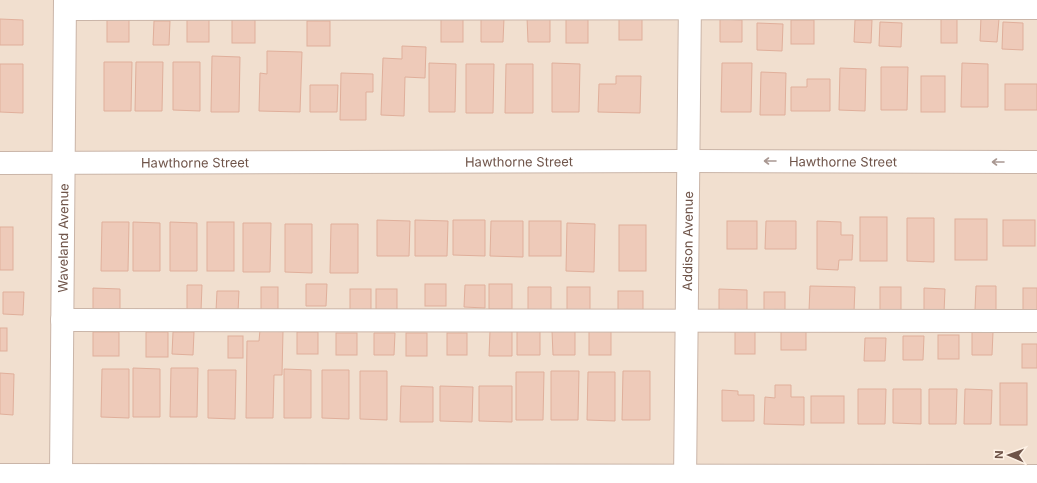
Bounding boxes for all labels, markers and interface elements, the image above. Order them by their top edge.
street label: Hawthorne Street [465,153,573,170]
street label: Hawthorne Street [789,153,897,170]
street label: Hawthorne Street [141,154,249,171]
one-way arrow [764,157,777,165]
one-way arrow [992,158,1005,166]
street label: Waveland Avenue [55,183,71,293]
street label: Addison Avenue [679,191,696,291]
north arrow [989,435,1029,475]
text: N [992,450,1006,459]

